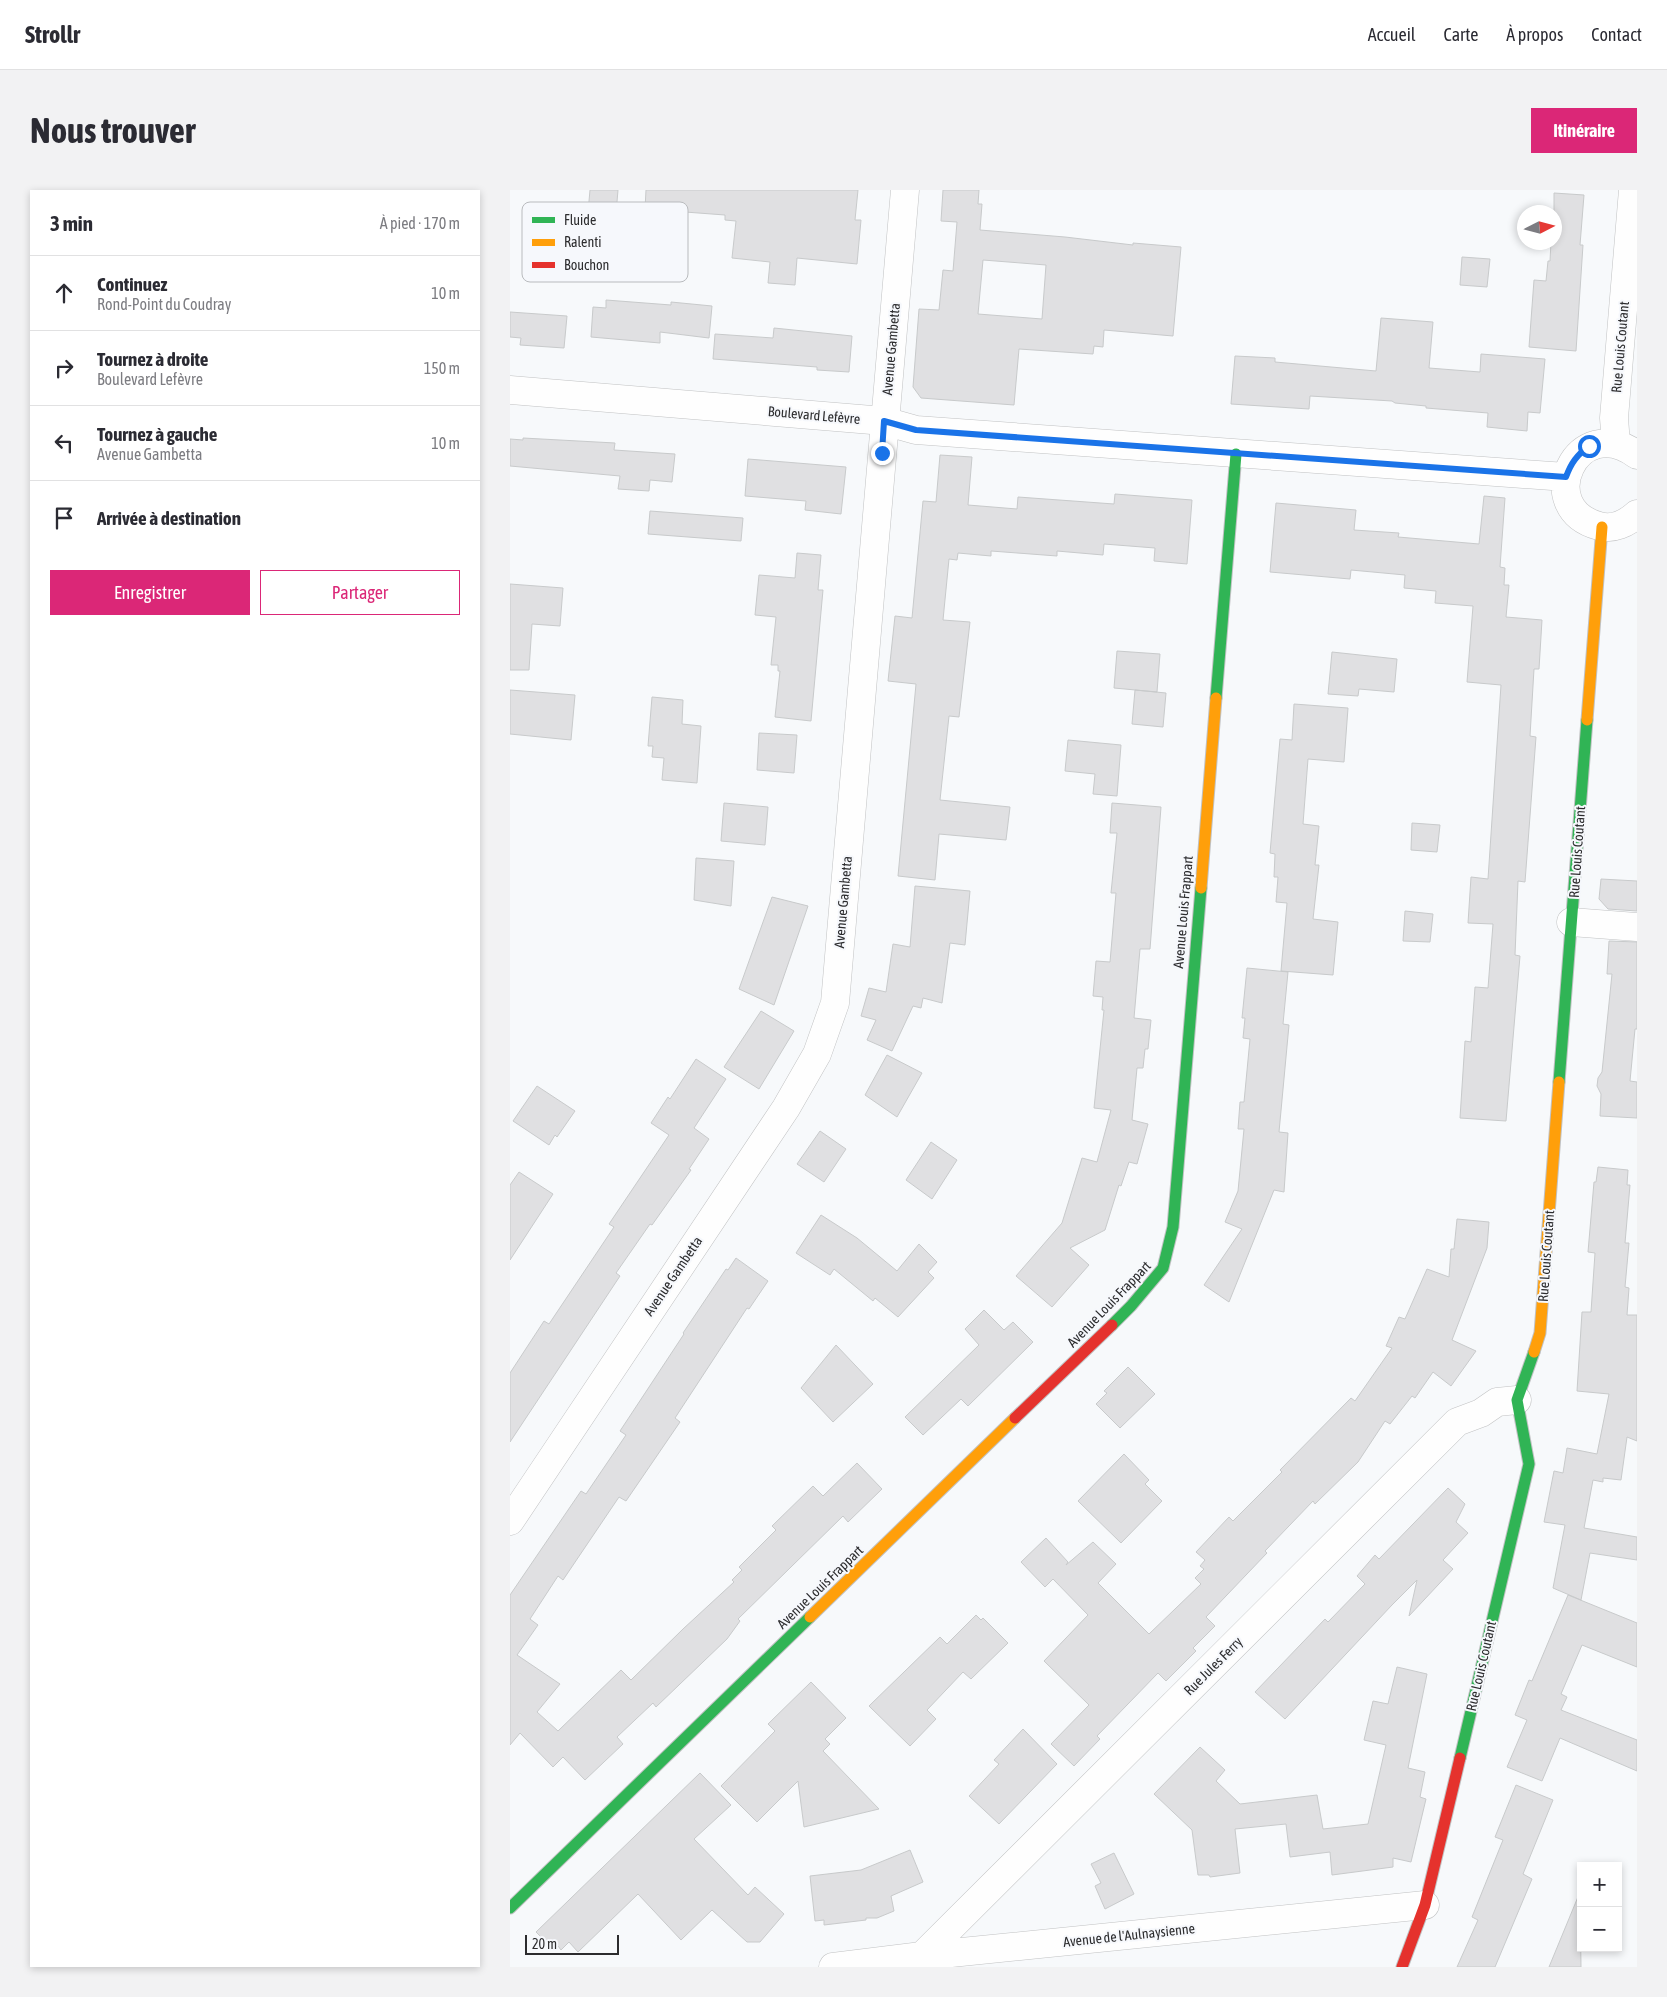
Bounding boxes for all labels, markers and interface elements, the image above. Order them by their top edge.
text: Strollr [25,21,80,48]
text: Accueil [1368,24,1416,45]
text: Carte [1444,24,1478,45]
text: À propos [1506,24,1563,45]
text: Contact [1591,24,1642,45]
button: Itinéraire [1531,108,1637,153]
text: Nous trouver [30,110,195,150]
legend [522,202,688,282]
north arrow [1517,205,1562,250]
text: 3 min [50,211,93,235]
text: Fluide [564,212,596,228]
text: À pied · 170 m [380,214,460,232]
text: Ralenti [564,234,601,250]
text: Bouchon [564,257,609,273]
text: Continuez [97,273,167,295]
icon: ahead [50,279,78,307]
text: 10 m [431,284,460,302]
text: Rond-Point du Coudray [97,295,231,313]
street label: Rue Louis Coutant [1608,301,1632,393]
street label: Avenue Gambetta [879,302,903,396]
text: Tournez à droite [97,348,208,370]
icon: right [50,354,78,382]
text: 150 m [424,359,460,377]
text: Boulevard Lefèvre [97,370,203,388]
street label: Boulevard Lefèvre [767,403,861,427]
text: Tournez à gauche [97,423,217,445]
icon: left [50,429,78,457]
text: 10 m [431,434,460,452]
route start [1578,435,1601,458]
route end [871,442,894,465]
text: Avenue Gambetta [97,445,202,463]
icon: arrive [50,504,78,532]
text: Arrivée à destination [97,507,241,529]
button: Enregistrer [50,570,250,615]
button: Partager [260,570,460,615]
street label: Rue Louis Coutant [1566,806,1588,898]
street label: Avenue Gambetta [831,855,855,949]
street label: Avenue Louis Frappart [1170,855,1196,969]
street label: Rue Louis Coutant [1535,1210,1557,1302]
street label: Avenue Gambetta [641,1233,705,1319]
street label: Avenue Louis Frappart [1064,1258,1154,1350]
street label: Avenue Louis Frappart [774,1542,866,1632]
street label: Rue Louis Coutant [1463,1619,1499,1713]
street label: Rue Jules Ferry [1181,1633,1246,1698]
map controls [1577,1862,1622,1952]
button: + [1577,1862,1622,1907]
button: − [1577,1907,1622,1952]
street label: Avenue de l'Aulnaysienne [1062,1920,1196,1950]
scale bar [525,1932,619,1955]
text: 20 m [532,1936,557,1952]

